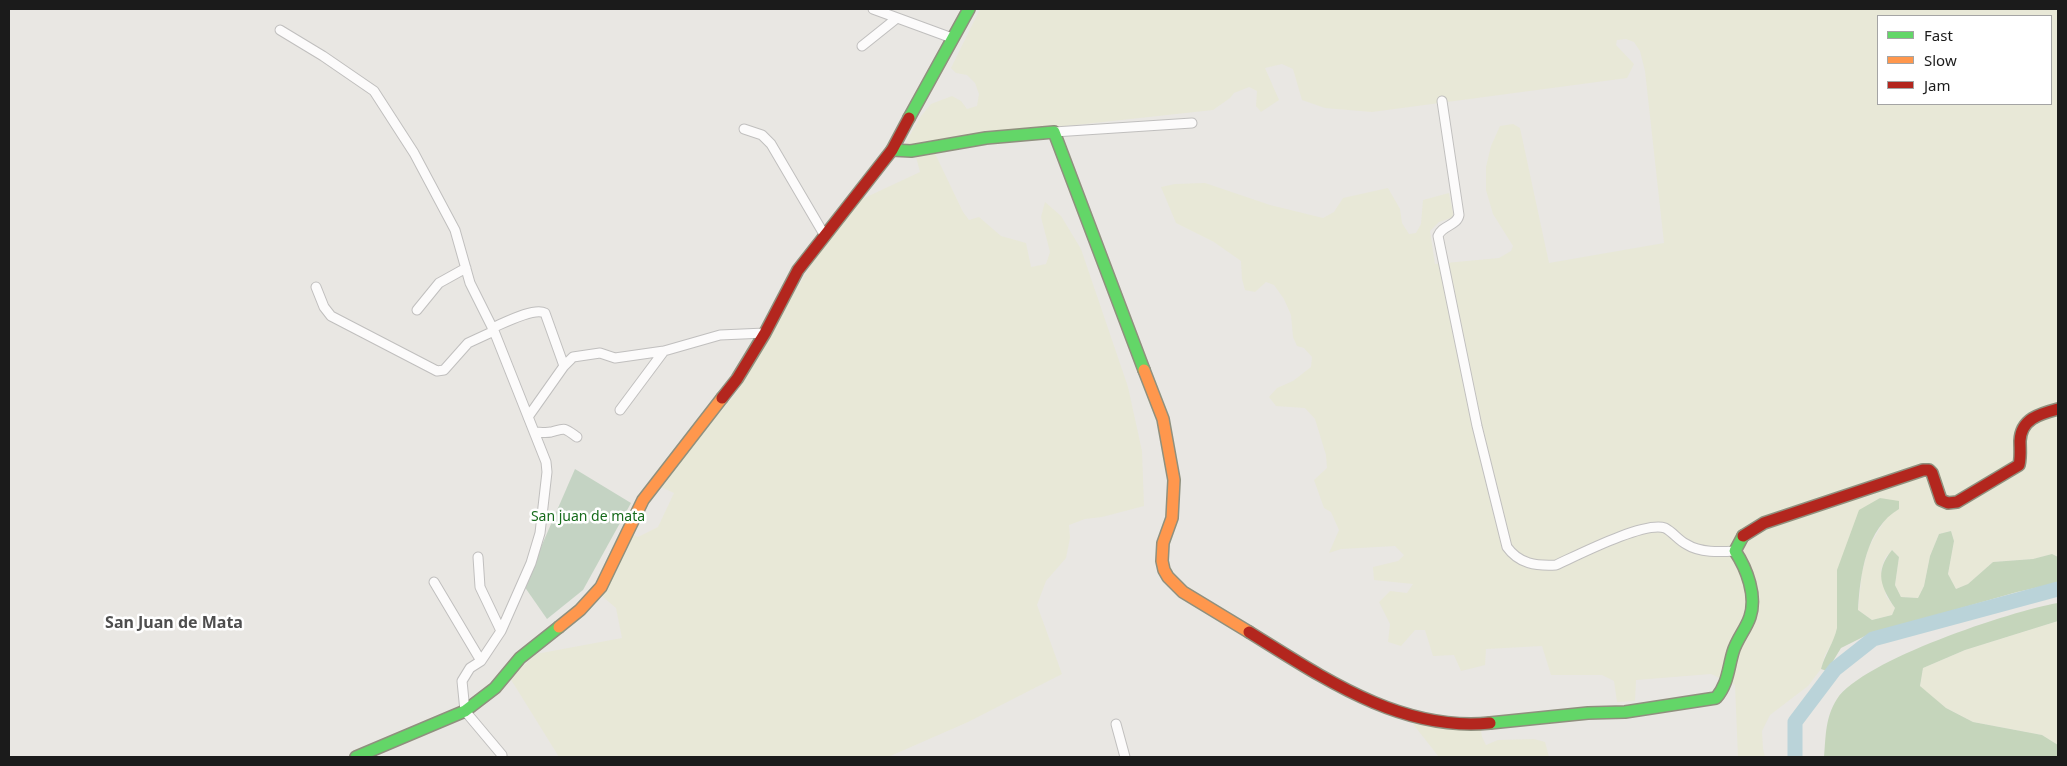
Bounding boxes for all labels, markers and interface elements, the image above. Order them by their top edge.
legend [1877,15,2052,105]
text: Fast [1924,25,1953,45]
text: Slow [1924,50,1957,70]
text: Jam [1924,75,1951,95]
park label: San juan de mata [531,509,645,525]
district label: San Juan de Mata [105,613,243,633]

